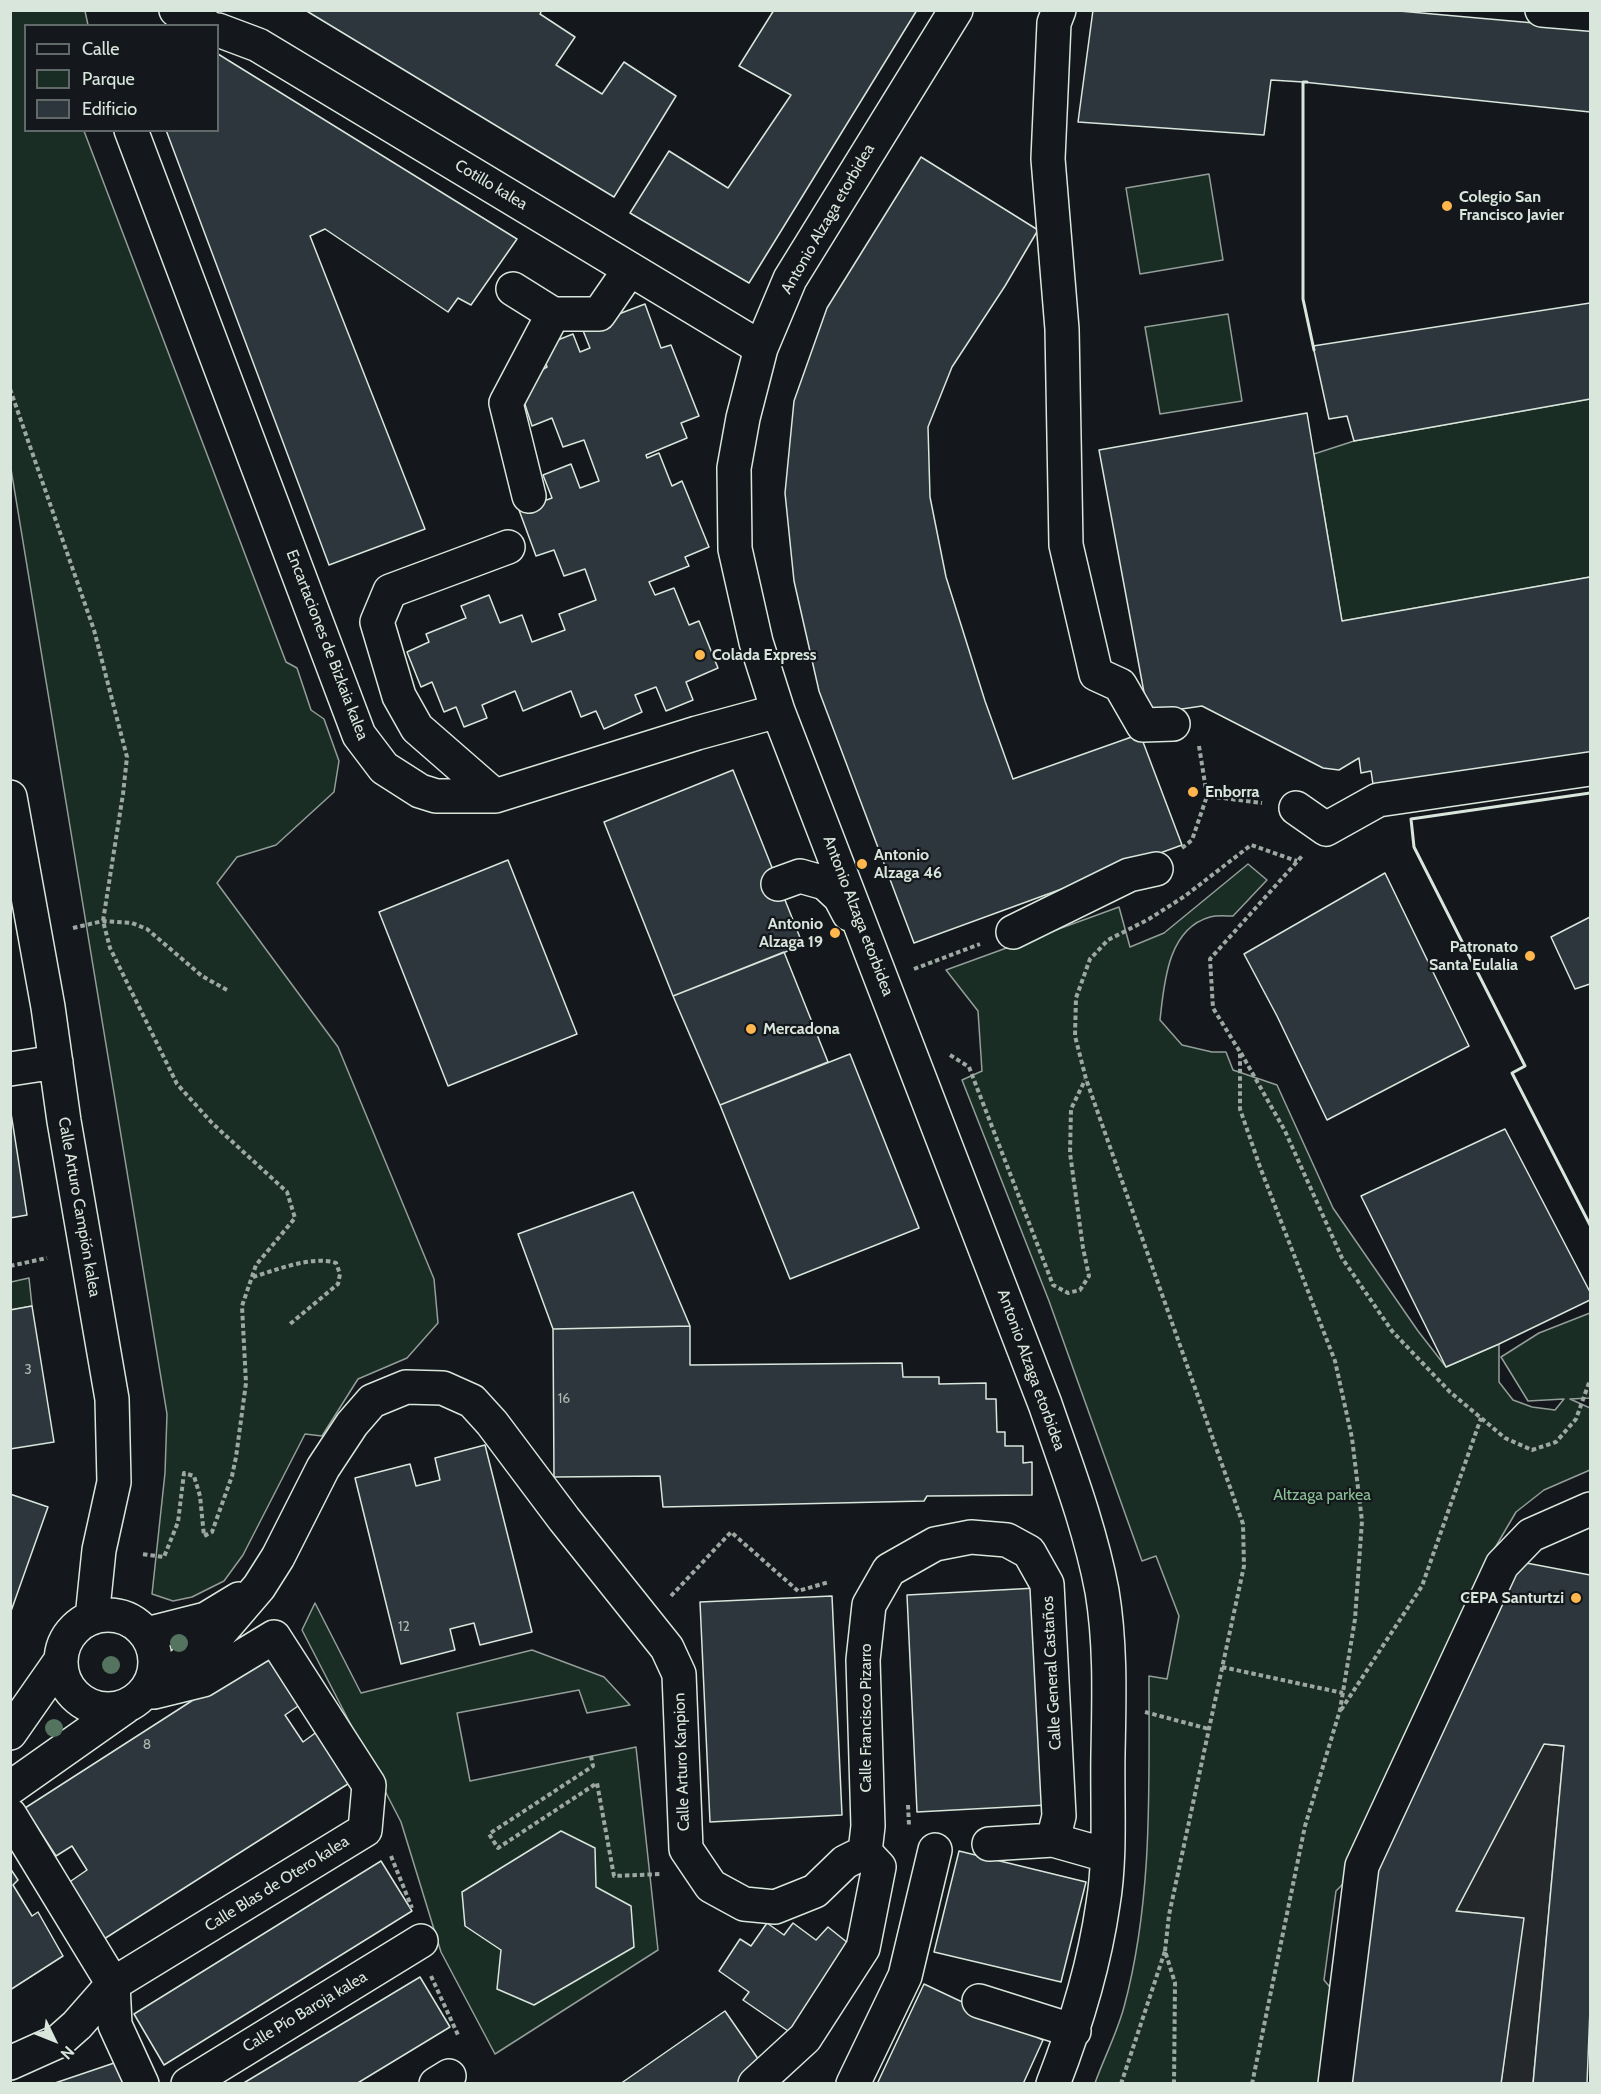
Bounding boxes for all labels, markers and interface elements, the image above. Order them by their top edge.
legend [24,24,219,132]
text: Calle [82,38,119,60]
text: Parque [82,68,135,90]
text: Edificio [82,98,137,120]
street label: Antonio Alzaga etorbidea [777,141,879,297]
street label: Cotillo kalea [451,156,531,214]
place label: Colegio San Francisco Javier [1459,187,1564,225]
marker: Colegio San Francisco Javier [1440,199,1454,213]
street label: Encartaciones de Bizkaia kalea [282,547,372,743]
place label: Colada Express [712,645,817,665]
marker: Colada Express [693,648,707,662]
place label: Enborra [1205,782,1260,802]
marker: Enborra [1186,785,1200,799]
street label: Antonio Alzaga etorbidea [819,833,897,999]
place label: Antonio Alzaga 46 [874,845,942,883]
marker: Antonio Alzaga 46 [855,857,869,871]
place label: Antonio Alzaga 19 [759,914,823,952]
marker: Antonio Alzaga 19 [828,926,842,940]
place label: Patronato Santa Eulalia [1429,937,1518,975]
marker: Patronato Santa Eulalia [1523,949,1537,963]
place label: Mercadona [763,1019,840,1039]
marker: Mercadona [744,1022,758,1036]
street label: Calle Arturo Campión kalea [54,1116,104,1298]
street label: Antonio Alzaga etorbidea [993,1287,1069,1453]
house number: 3 [24,1362,32,1378]
house number: 16 [558,1391,570,1407]
park label: Altzaga parkea [1273,1485,1371,1505]
place label: CEPA Santurtzi [1460,1588,1564,1608]
marker: CEPA Santurtzi [1569,1591,1583,1605]
street label: Calle General Castaños [1038,1595,1066,1751]
house number: 12 [398,1619,410,1635]
street label: Calle Francisco Pizarro [856,1643,876,1793]
street label: Calle Arturo Kanpion [670,1692,694,1832]
house number: 8 [143,1737,151,1753]
street label: Calle Blas de Otero kalea [202,1832,352,1936]
street label: Calle Pío Baroja kalea [239,1967,371,2057]
north arrow [24,2010,84,2070]
text: N [57,2042,78,2063]

